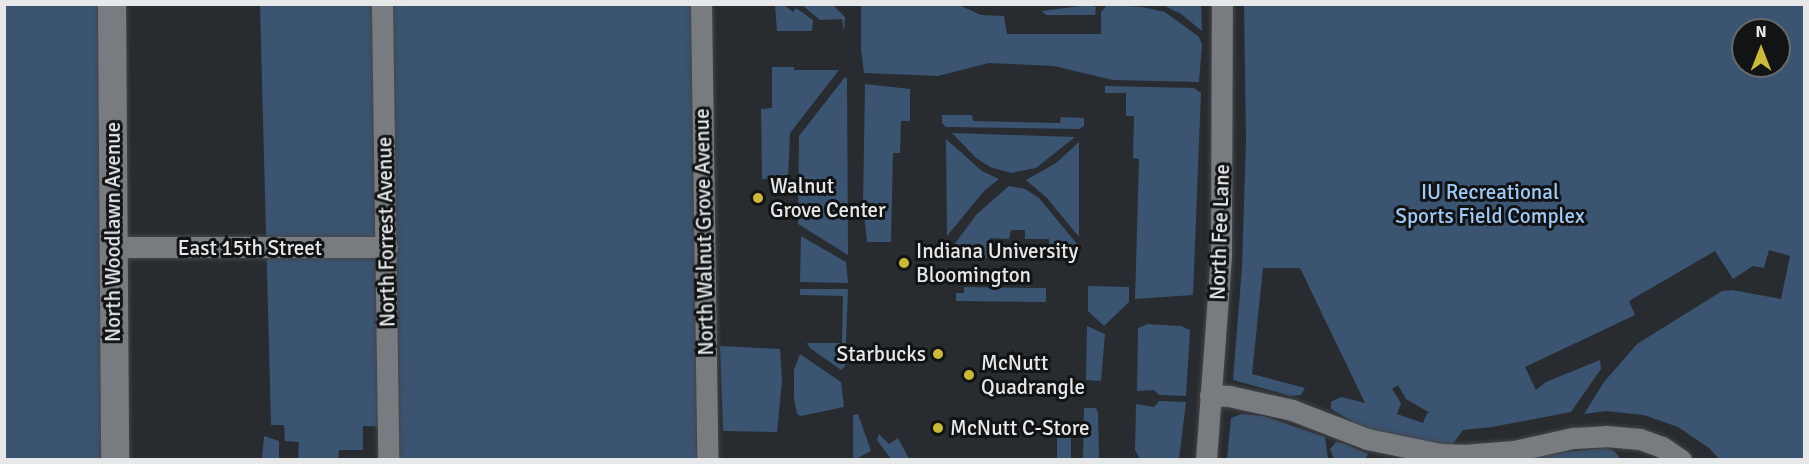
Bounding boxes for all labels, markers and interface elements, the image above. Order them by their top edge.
north arrow [1731,18,1791,78]
text: N [1755,22,1767,42]
street label: North Walnut Grove Avenue [689,108,719,356]
street label: North Woodlawn Avenue [100,122,126,342]
street label: North Forrest Avenue [372,137,400,327]
street label: North Fee Lane [1205,164,1235,300]
place label: Walnut Grove Center [770,173,886,223]
park label: IU Recreational Sports Field Complex [1395,179,1585,229]
marker: Walnut Grove Center [751,191,765,205]
street label: East 15th Street [178,235,322,261]
place label: Indiana University Bloomington [916,238,1078,288]
marker: Indiana University Bloomington [897,256,911,270]
place label: Starbucks [836,341,926,367]
marker: Starbucks [931,347,945,361]
place label: McNutt Quadrangle [981,350,1085,400]
marker: McNutt Quadrangle [962,368,976,382]
place label: McNutt C-Store [950,415,1090,441]
marker: McNutt C-Store [931,421,945,435]

